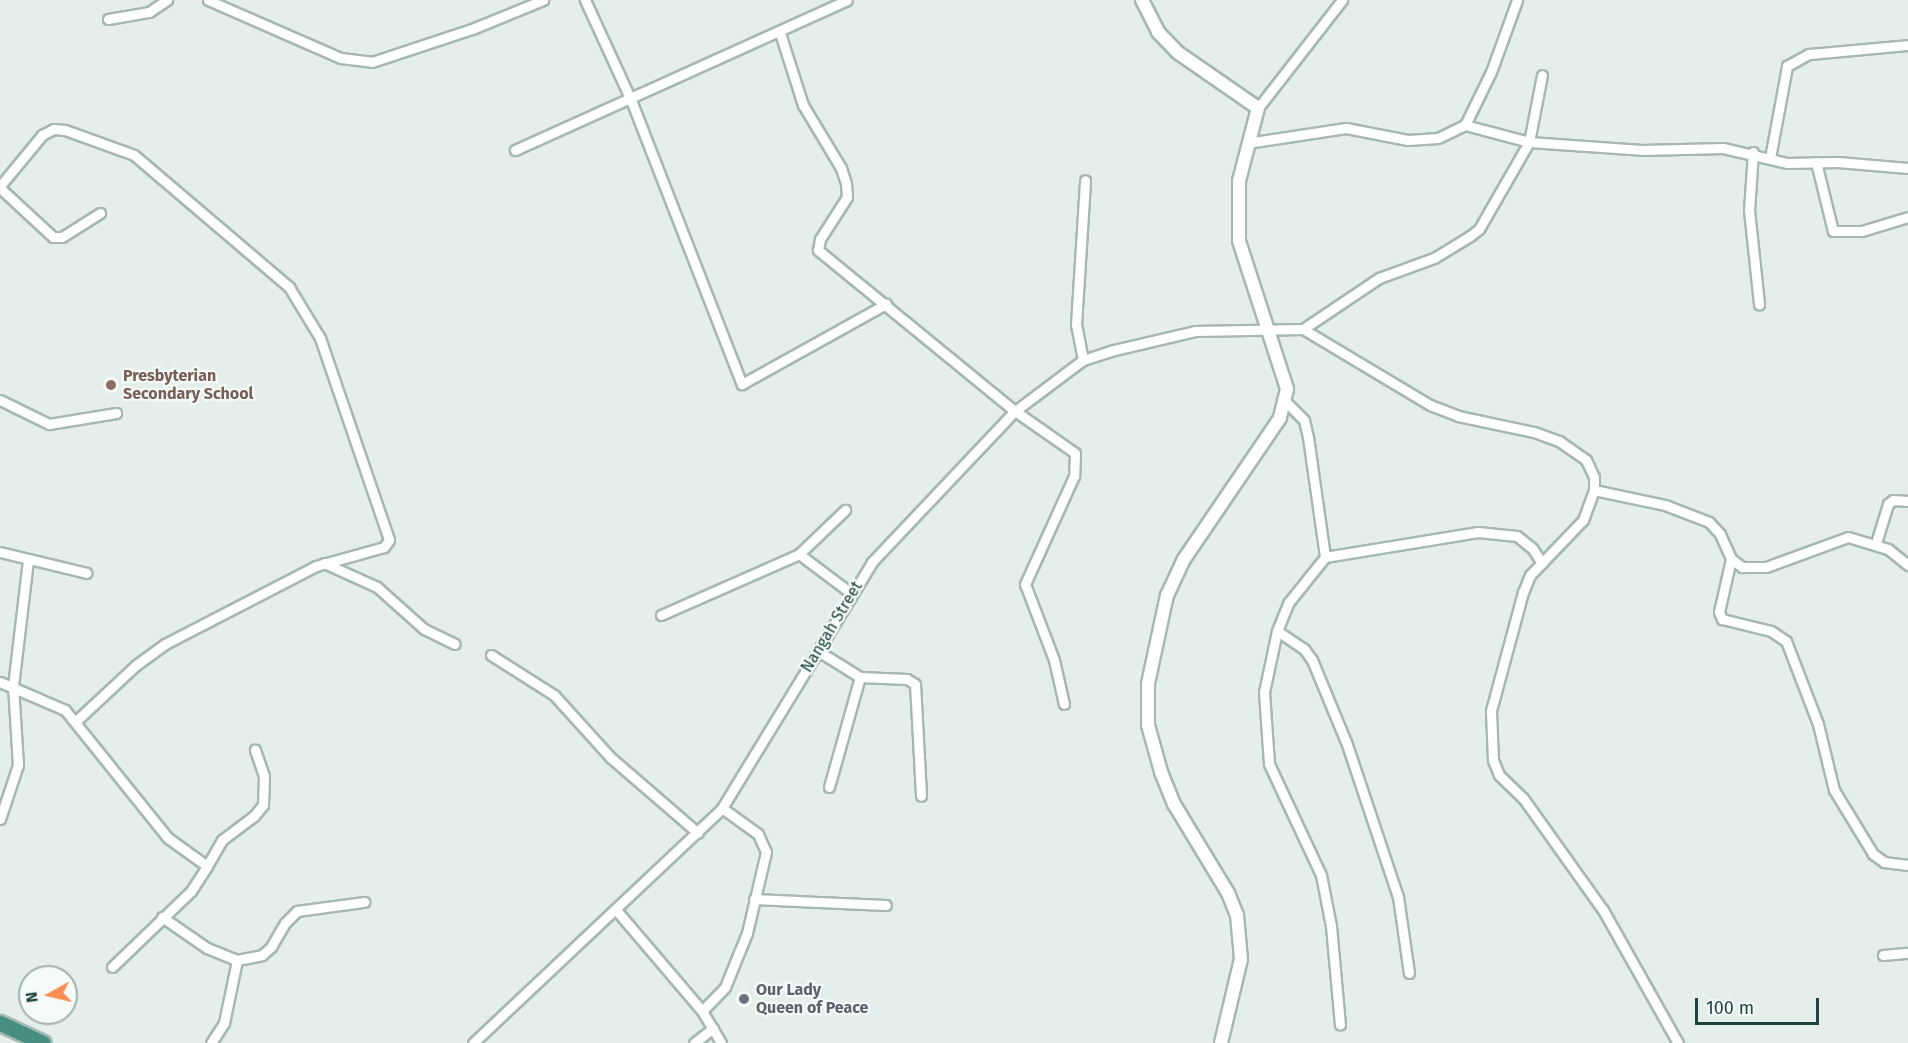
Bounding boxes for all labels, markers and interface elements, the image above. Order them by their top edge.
place label: Presbyterian Secondary School [123,366,253,404]
marker: Presbyterian Secondary School [104,378,118,392]
street label: Nangah Street [797,578,867,676]
north arrow [18,965,78,1025]
place label: Our Lady Queen of Peace [756,980,868,1018]
scale bar [1698,986,1822,1024]
text: N [22,991,42,1004]
marker: Our Lady Queen of Peace [737,992,751,1006]
text: 100 m [1706,997,1754,1019]

